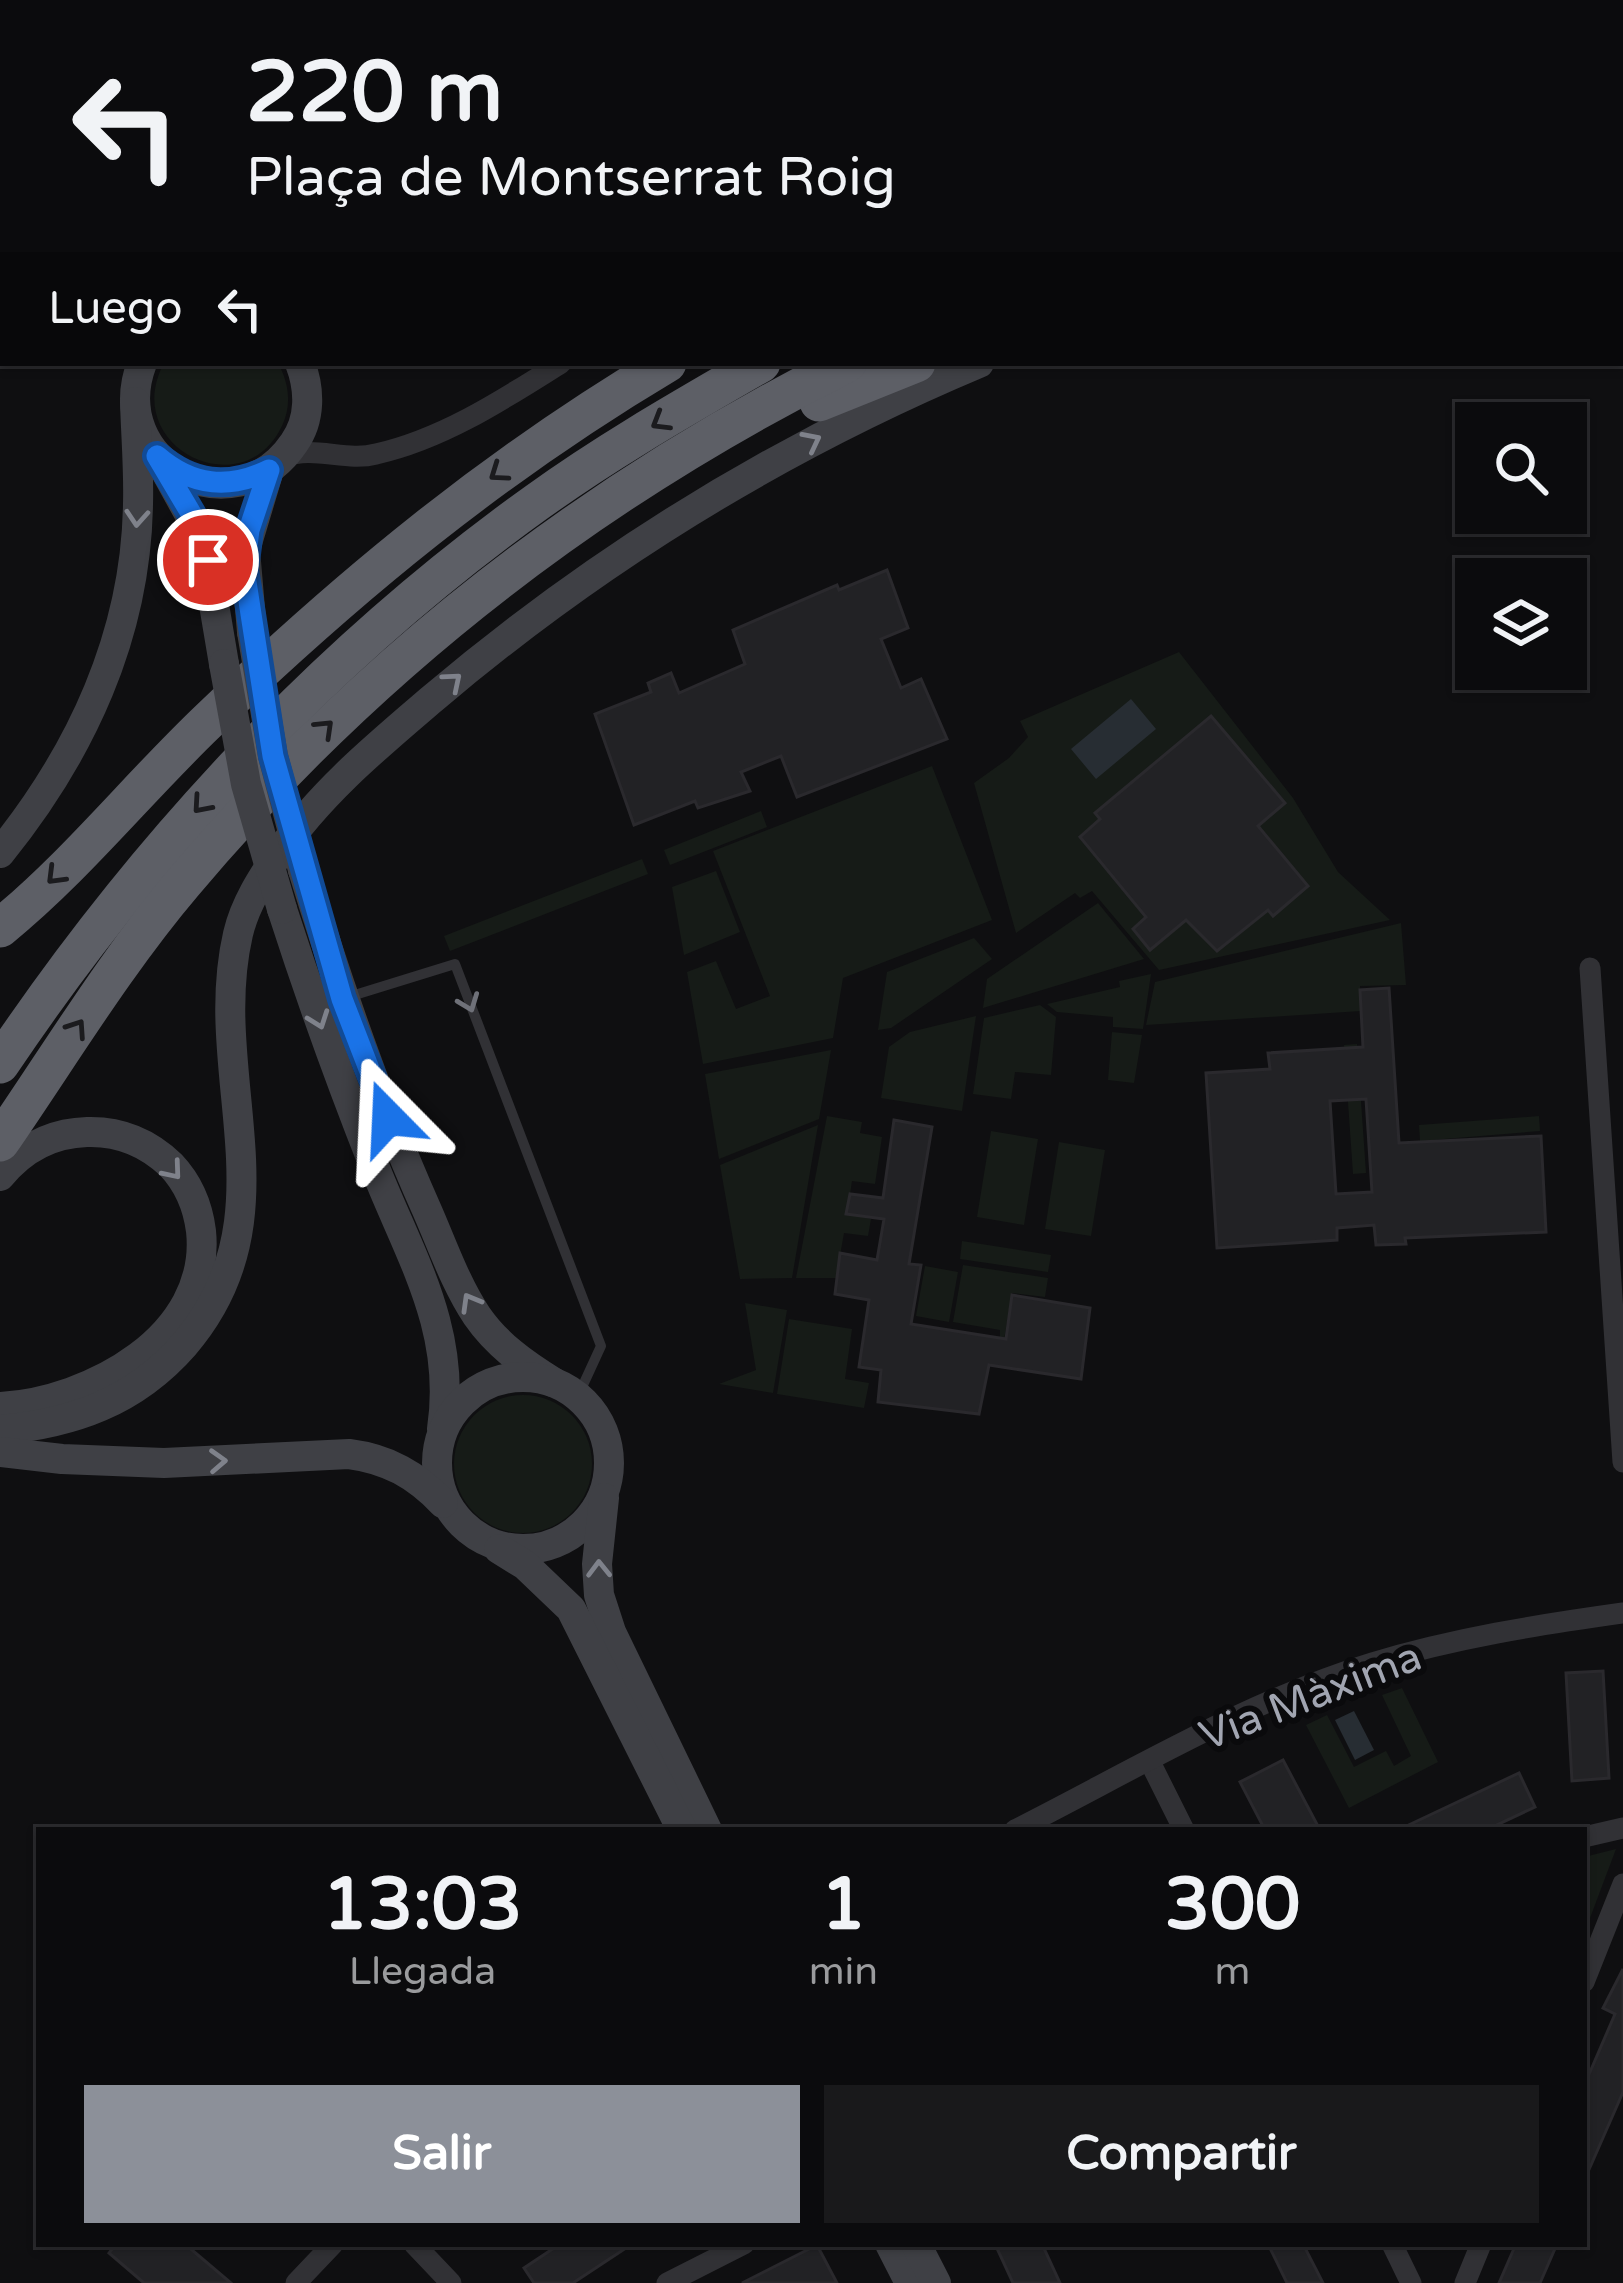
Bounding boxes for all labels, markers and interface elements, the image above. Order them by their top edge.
text: 220 m [246,43,503,144]
icon: left [48,48,204,204]
text: Plaça de Montserrat Roig [246,145,896,210]
icon: left [207,276,273,342]
text: Luego [48,282,183,336]
map controls [1455,402,1587,690]
button: search [1455,402,1587,534]
one-way arrow [651,408,673,430]
one-way arrow [799,432,821,455]
one-way arrow [490,458,511,480]
one-way arrow [124,509,150,528]
pin [157,509,259,611]
icon: arrive [175,527,241,593]
button: layers [1455,558,1587,690]
one-way arrow [439,673,461,695]
one-way arrow [311,721,333,743]
one-way arrow [194,791,215,813]
one-way arrow [47,862,69,884]
one-way arrow [455,991,480,1012]
one-way arrow [304,1008,329,1029]
one-way arrow [63,1020,85,1042]
position arrow [325,1055,451,1181]
one-way arrow [159,1157,181,1179]
one-way arrow [462,1293,484,1315]
one-way arrow [209,1448,228,1474]
one-way arrow [586,1559,612,1578]
street label: Via Màxima [1193,1631,1429,1762]
text: 13:03 [323,1862,522,1949]
text: 1 [821,1862,866,1949]
text: 300 [1165,1862,1300,1949]
text: Llegada [349,1948,496,1995]
text: min [809,1948,878,1995]
text: m [1215,1948,1250,1995]
button: Salir [84,2085,800,2223]
button: Compartir [824,2085,1539,2223]

